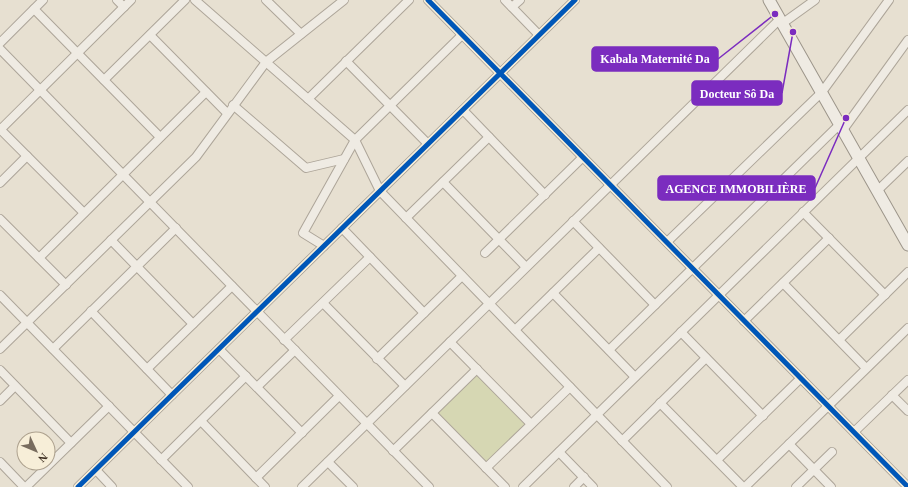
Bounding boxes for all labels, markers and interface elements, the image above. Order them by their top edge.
callout: Kabala Maternité Da [592,47,718,71]
text: Kabala Maternité Da [600,52,710,66]
callout: Docteur Sô Da [692,81,782,105]
text: Docteur Sô Da [700,87,774,101]
callout: AGENCE IMMOBILIÈRE [658,176,815,200]
text: AGENCE IMMOBILIÈRE [665,182,807,196]
north arrow [16,431,56,471]
text: N [36,451,50,465]

